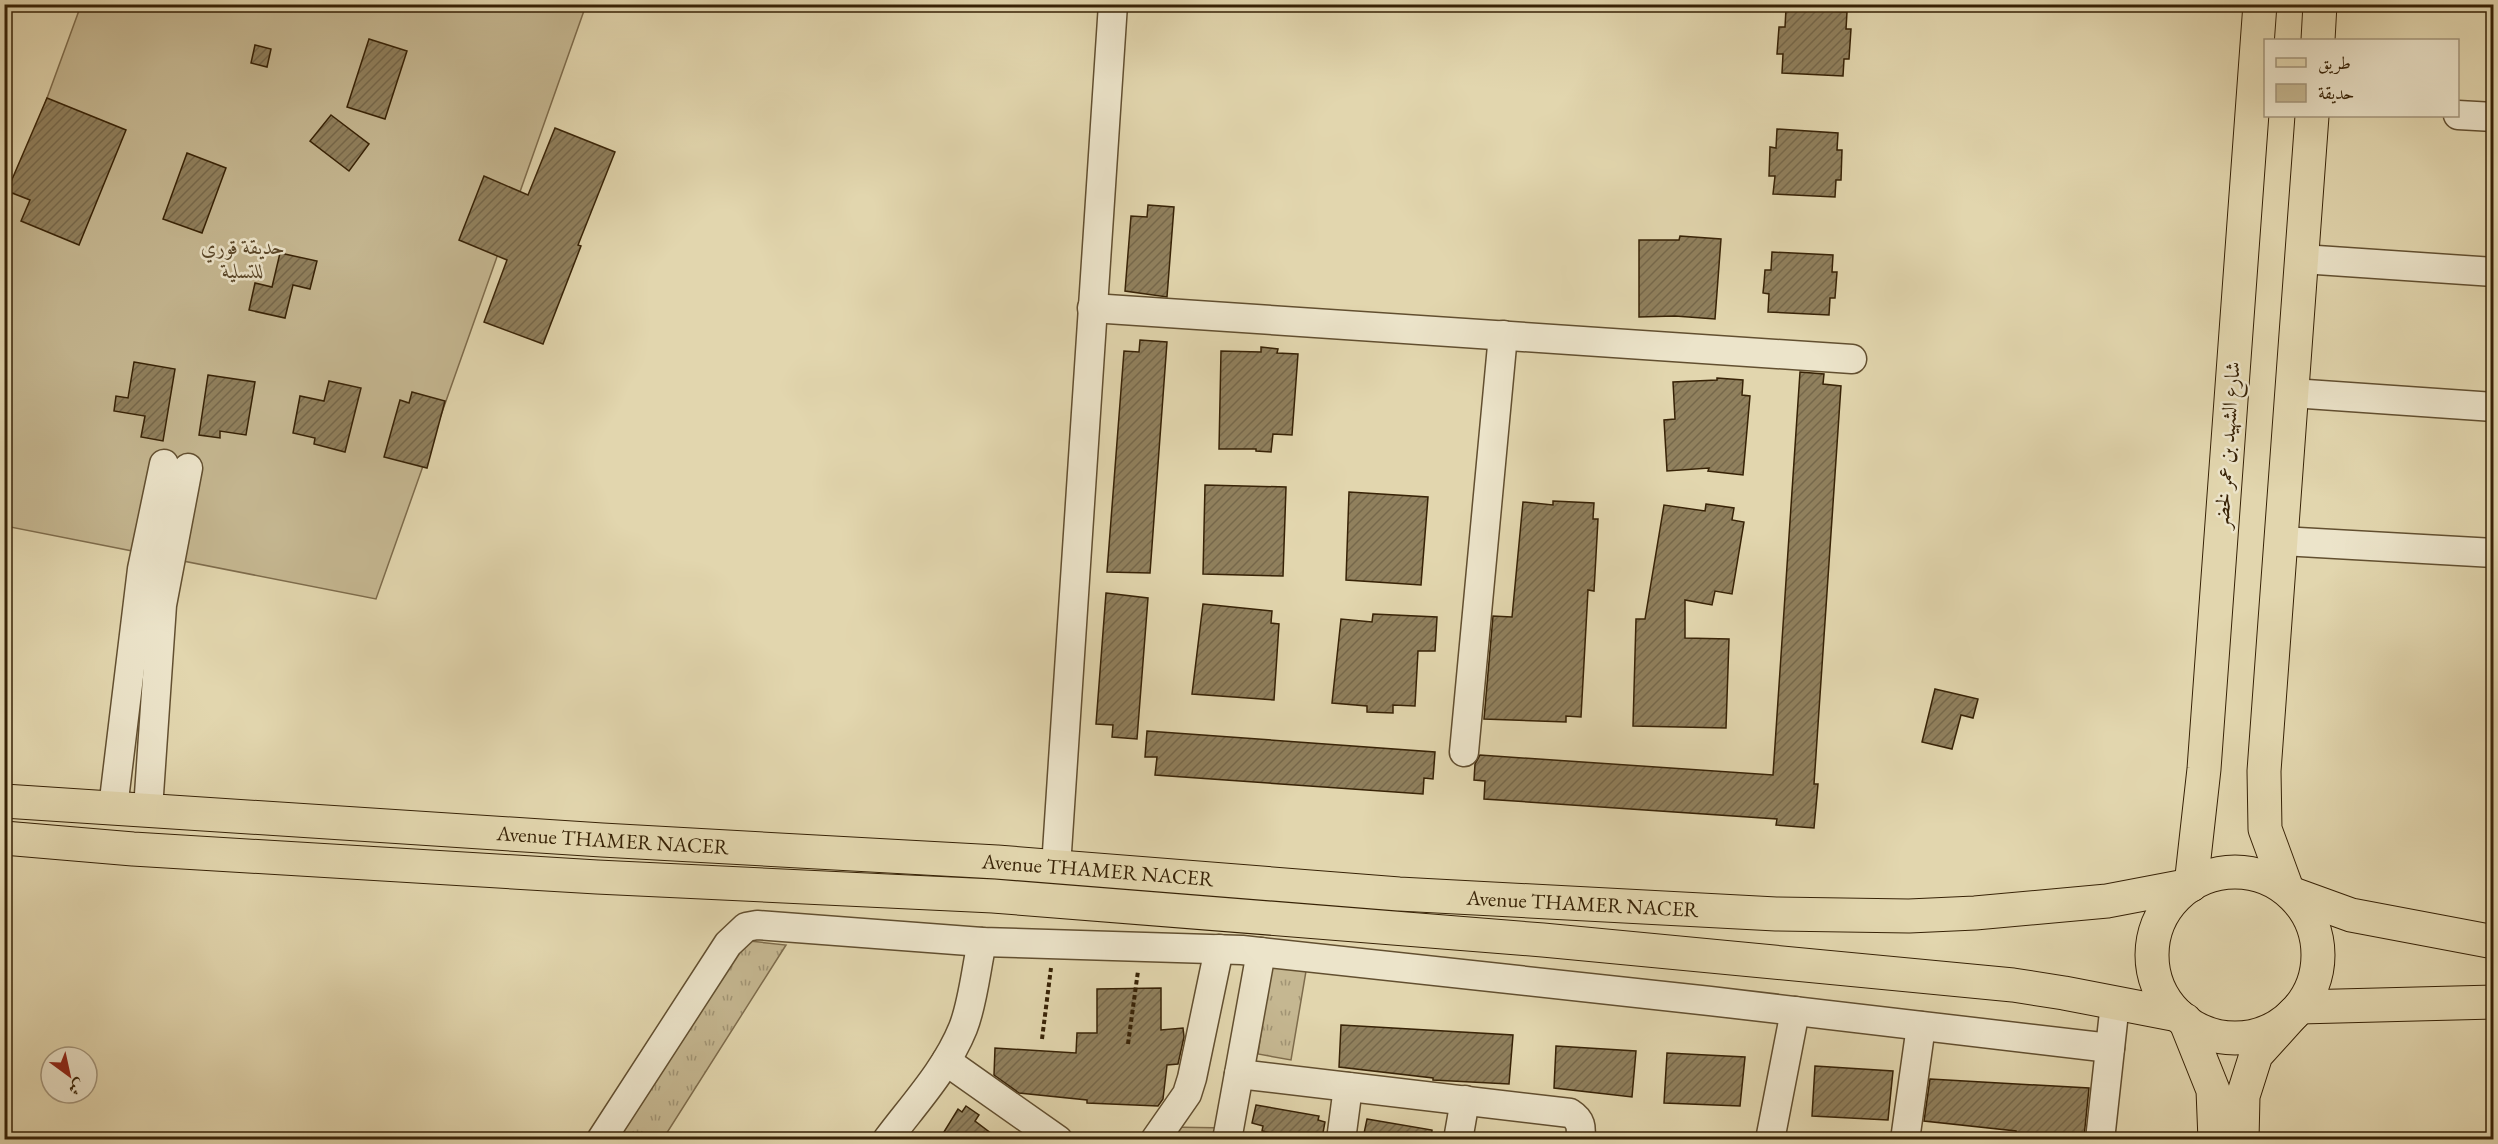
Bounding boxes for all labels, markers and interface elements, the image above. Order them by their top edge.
legend [2264,39,2459,117]
text: طريق [2318,51,2351,75]
text: حديقة [2318,81,2354,104]
park label: حديقة قوري للتسلية [201,233,285,284]
street label: شارع الشهيد بن عمر لخضر [2207,361,2251,532]
street label: Avenue THAMER NACER [495,819,731,860]
street label: Avenue THAMER NACER [980,847,1216,892]
street label: Avenue THAMER NACER [1465,884,1700,923]
north arrow [39,1045,99,1105]
text: ش [65,1074,89,1100]

